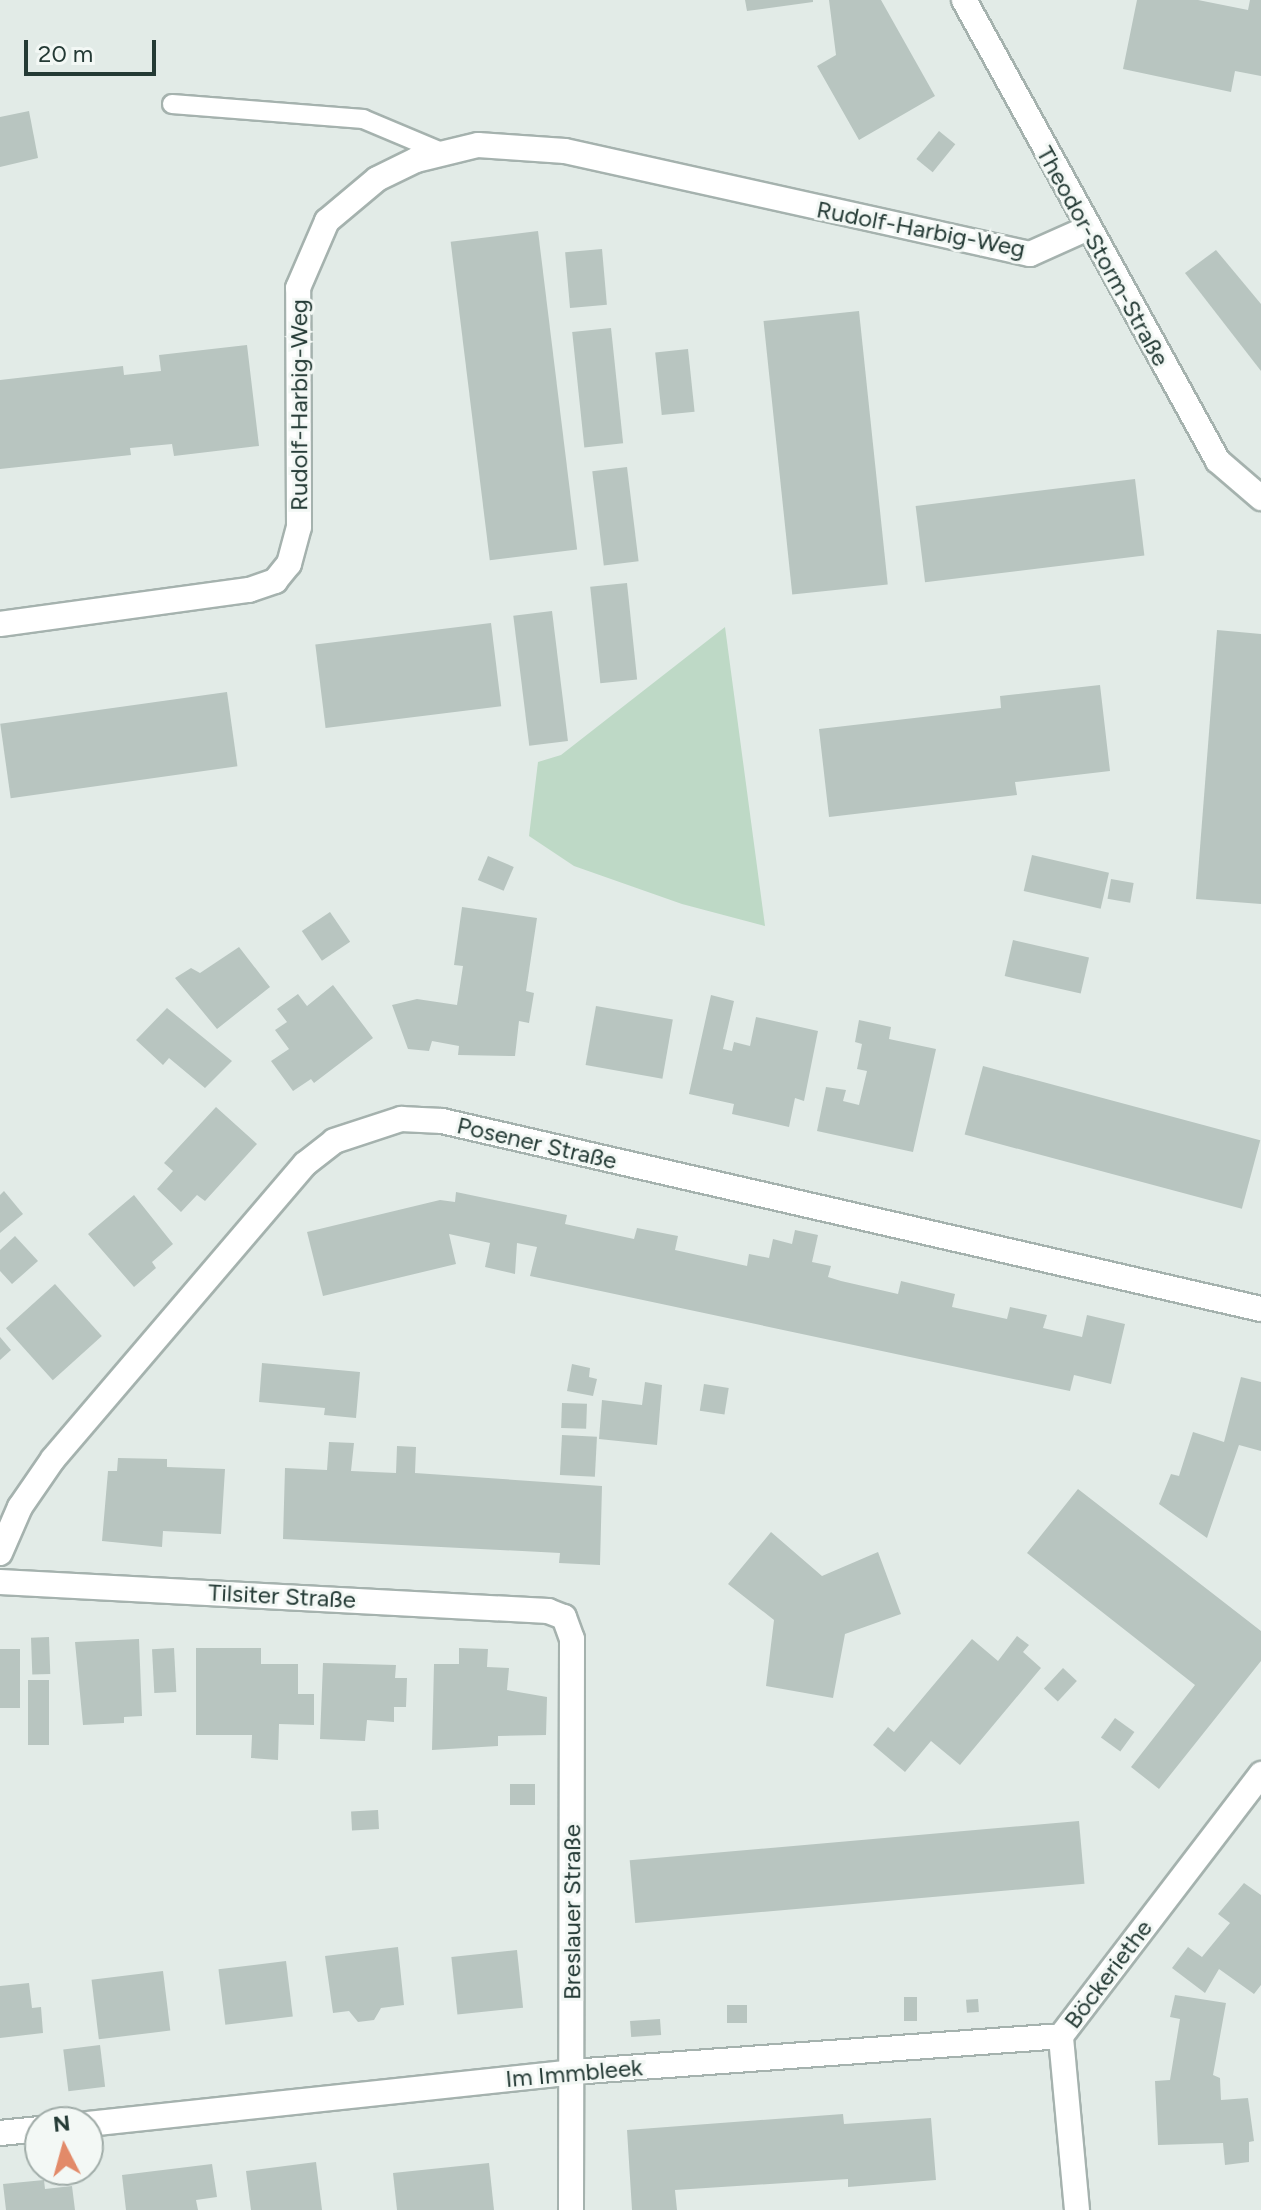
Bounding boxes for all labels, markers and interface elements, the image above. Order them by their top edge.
scale bar [28,24,160,74]
text: 20 m [38,39,93,68]
street label: Theodor-Storm-Straße [1031,141,1175,371]
street label: Rudolf-Harbig-Weg [814,195,1028,263]
street label: Rudolf-Harbig-Weg [285,299,313,511]
street label: Posener Straße [454,1111,620,1175]
street label: Tilsiter Straße [207,1578,357,1614]
street label: Breslauer Straße [558,1824,586,2000]
street label: Böckeriethe [1058,1914,1158,2034]
street label: Im Immbleek [504,2053,644,2093]
north arrow [24,2106,104,2186]
text: N [52,2109,72,2138]

